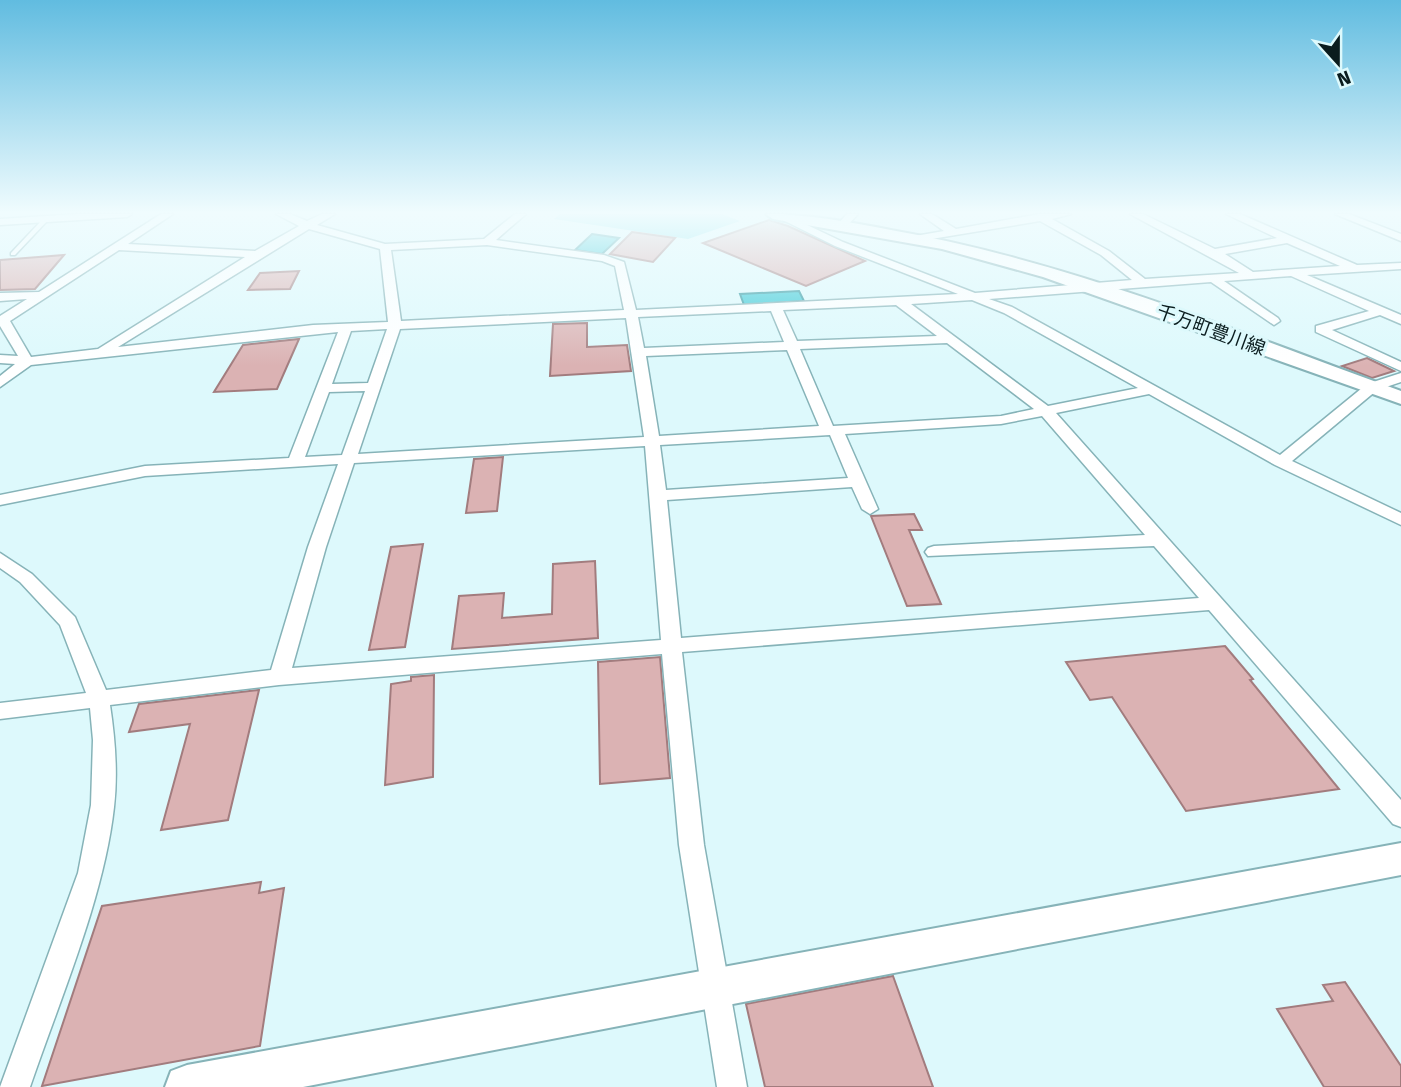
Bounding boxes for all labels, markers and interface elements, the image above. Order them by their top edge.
north arrow [1303,28,1373,98]
text: N [1334,65,1354,91]
street label: 千万町豊川線 [1153,300,1269,360]

